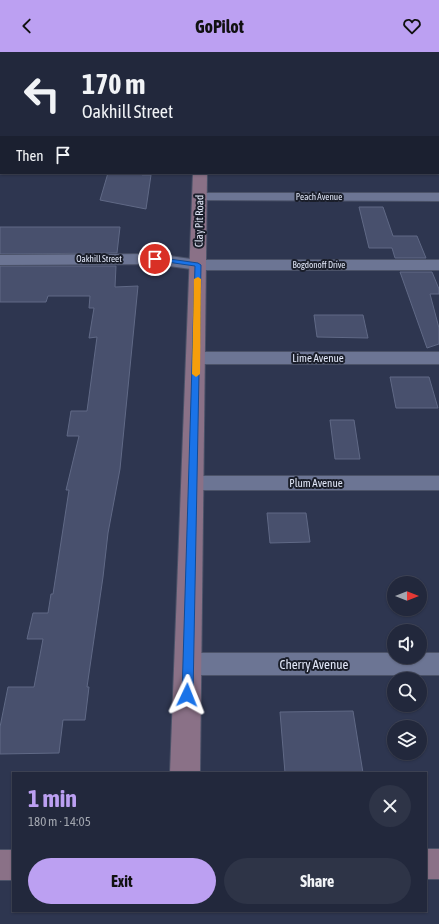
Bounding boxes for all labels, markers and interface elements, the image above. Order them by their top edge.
icon: back [16,15,38,37]
icon: heart [401,15,423,37]
text: GoPilot [195,16,244,37]
icon: left [16,68,68,120]
text: 170 m [82,68,145,100]
text: Oakhill Street [82,101,173,122]
icon: arrive [52,144,74,166]
text: Then [16,147,44,164]
street label: Peach Avenue [296,192,342,202]
street label: Clay Pit Road [193,195,205,247]
pin [138,242,172,276]
icon: arrive [144,248,166,270]
street label: Oakhill Street [76,254,122,264]
street label: Bogdonoff Drive [293,260,345,270]
street label: Lime Avenue [292,352,344,364]
street label: Plum Avenue [289,477,343,489]
north arrow [387,576,427,616]
map controls [387,576,427,760]
button: sound [387,624,427,664]
street label: Cherry Avenue [280,657,349,672]
button: search [387,672,427,712]
position arrow [166,674,208,716]
button: layers [387,720,427,760]
text: 1 min [28,785,77,812]
button: close [369,785,411,827]
text: 180 m · 14:05 [28,814,91,829]
button: Exit [28,858,216,904]
button: Share [224,858,411,904]

